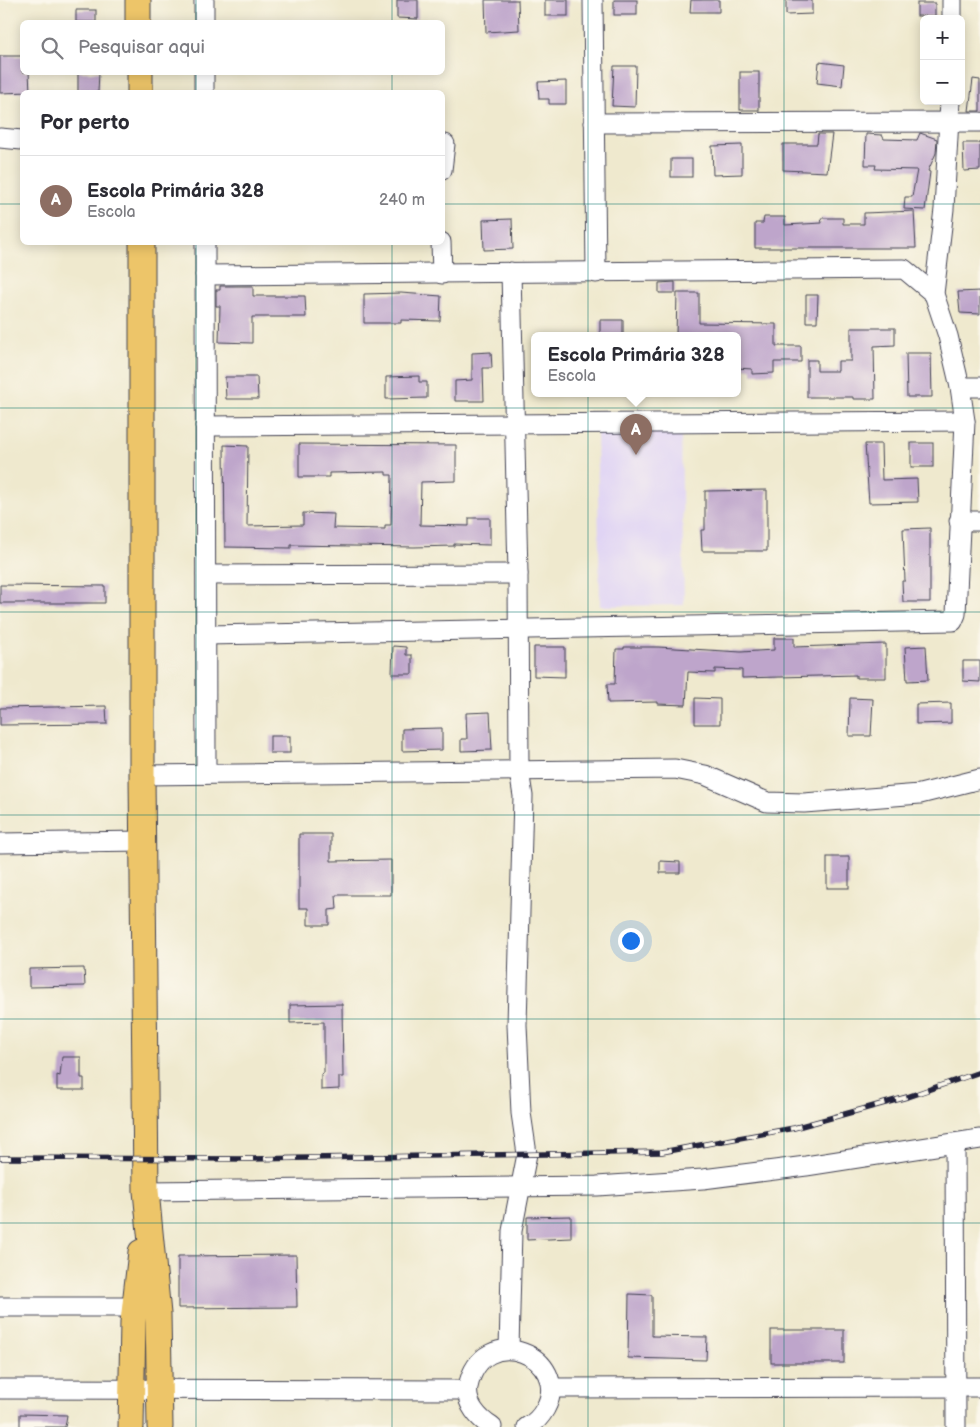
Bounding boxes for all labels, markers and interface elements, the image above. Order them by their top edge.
map controls [920,15,965,105]
button: + [920,15,965,60]
search box [20,20,445,75]
icon: search [38,34,66,62]
text: Pesquisar aqui [78,36,205,59]
button: − [920,60,965,105]
text: Por perto [40,110,130,135]
text: Escola Primária 328 [87,180,264,203]
text: A [51,191,61,210]
text: 240 m [379,191,425,210]
text: Escola [87,203,136,222]
popup [531,332,741,397]
text: Escola Primária 328 [547,344,725,367]
text: Escola [547,367,596,386]
pin: A [620,414,652,455]
your location [618,928,644,954]

